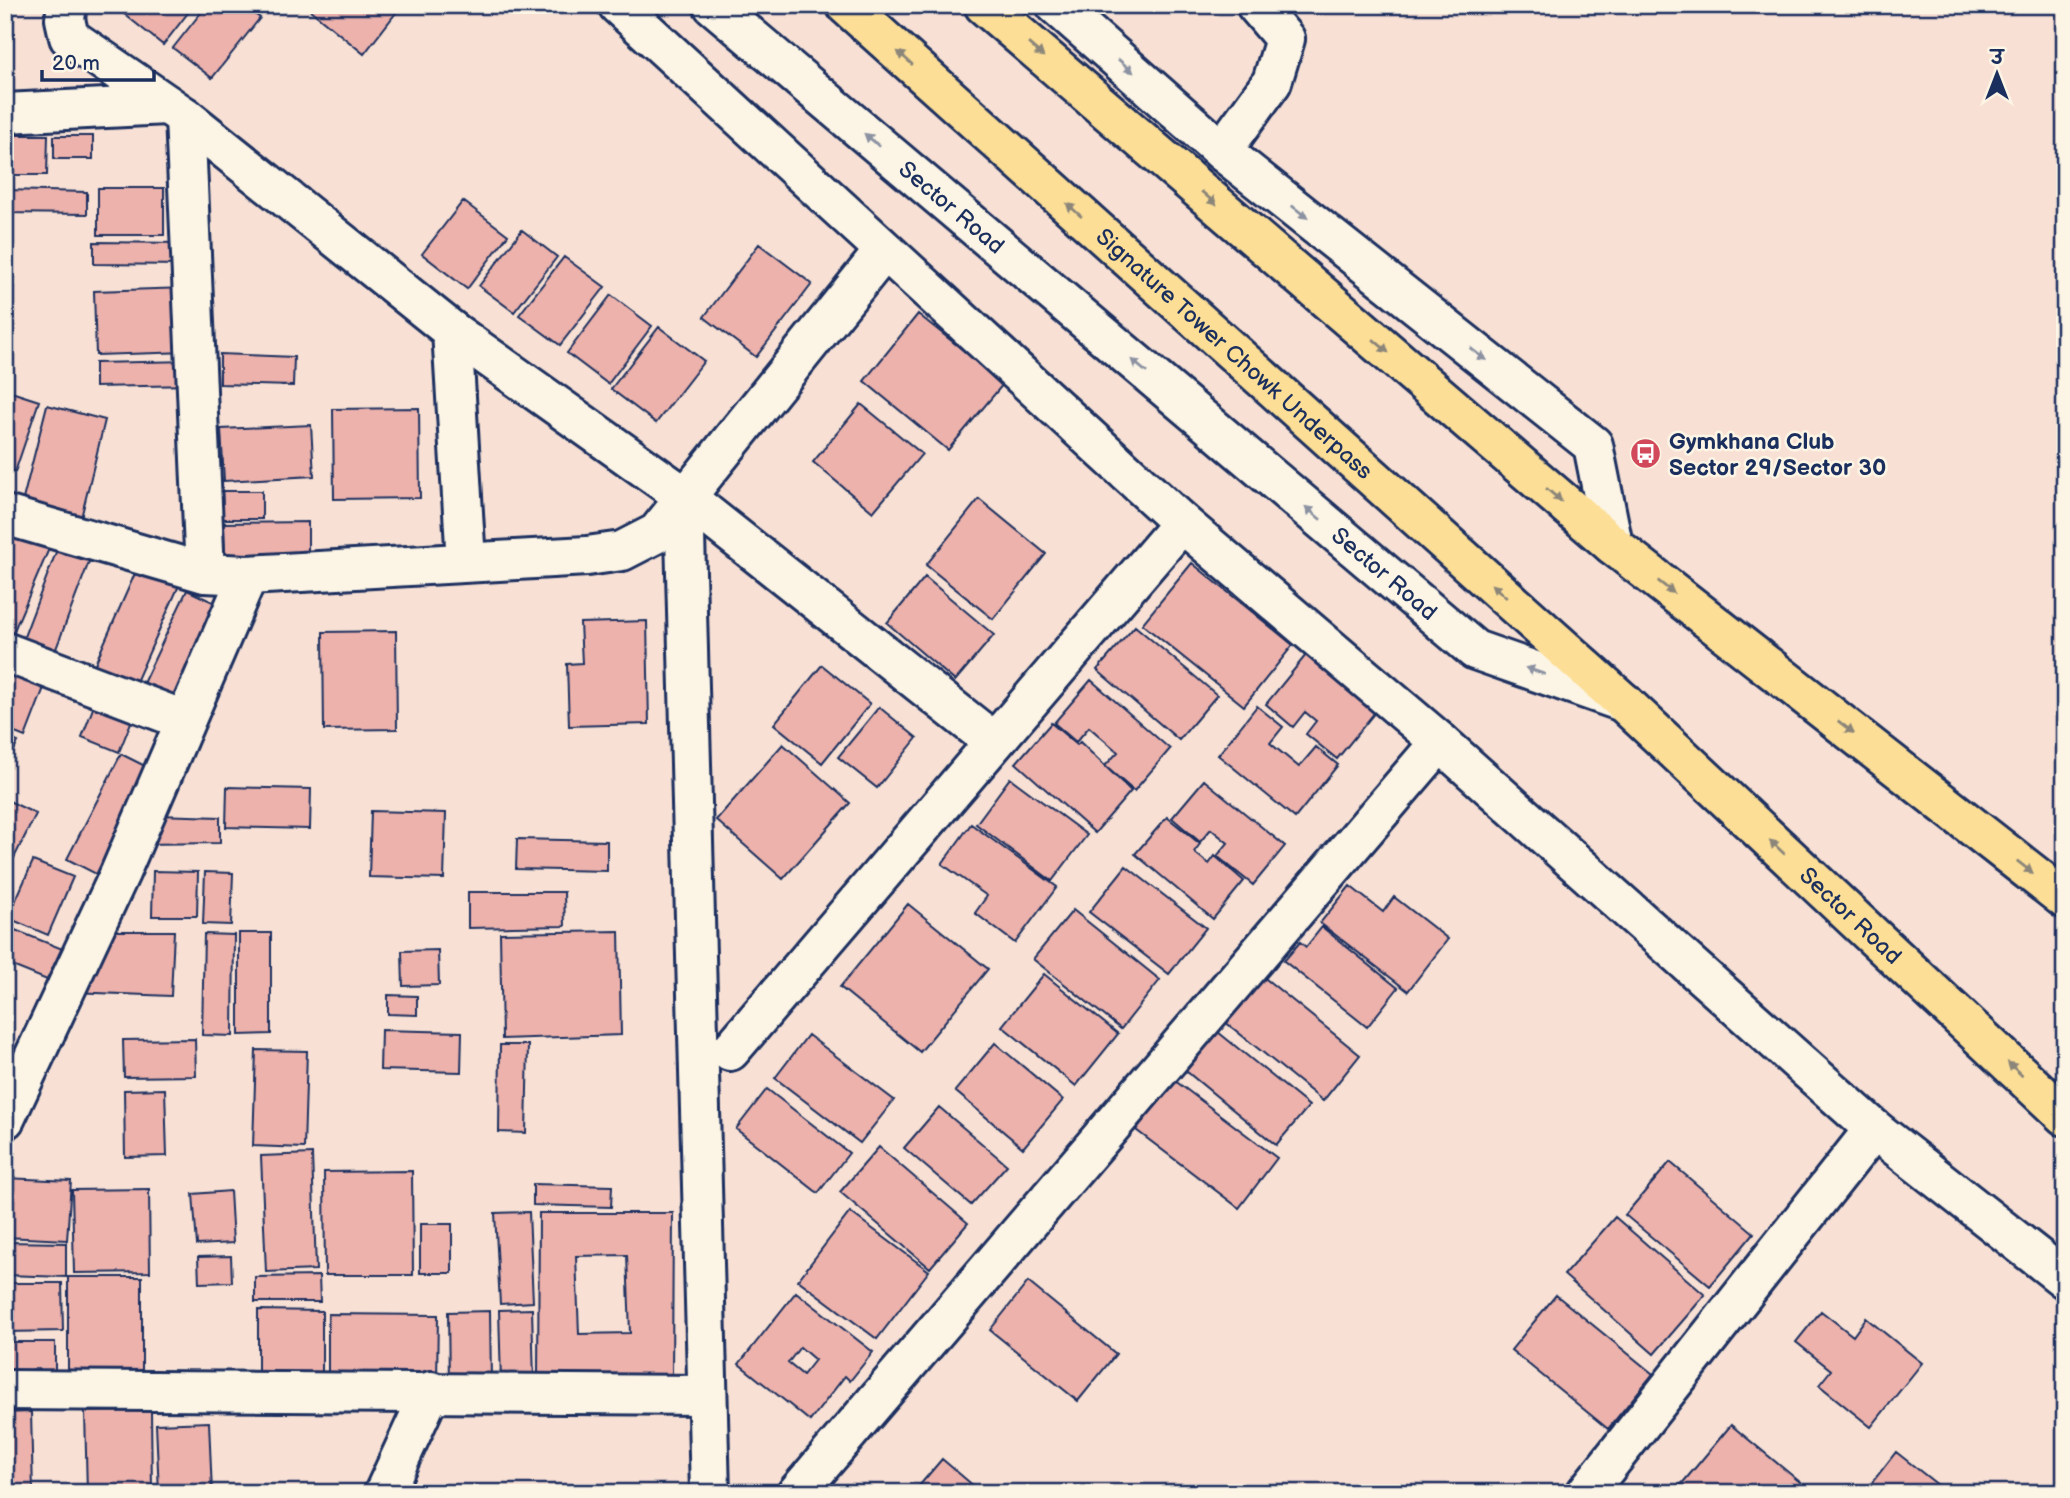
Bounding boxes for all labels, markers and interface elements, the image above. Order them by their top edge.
scale bar [42,38,154,82]
north arrow [1962,38,2032,108]
one-way arrow [1027,42,1045,58]
text: उ [1989,47,2006,70]
text: 20 m [52,51,100,76]
one-way arrow [897,51,914,67]
one-way arrow [1117,58,1134,73]
one-way arrow [863,132,881,147]
street label: Sector Road [893,155,1010,260]
one-way arrow [1200,190,1217,205]
one-way arrow [1065,202,1083,218]
one-way arrow [1291,205,1309,219]
street label: Signature Tower Chowk Underpass [1090,223,1378,486]
one-way arrow [1373,338,1390,353]
one-way arrow [1469,346,1487,361]
one-way arrow [1131,359,1148,374]
place label: Gymkhana Club Sector 29/Sector 30 [1669,428,1886,482]
bus stop icon: Gymkhana Club Sector 29/Sector 30 [1629,437,1663,471]
one-way arrow [1545,487,1563,503]
one-way arrow [1304,506,1321,521]
street label: Sector Road [1326,522,1442,627]
one-way arrow [1658,579,1675,594]
one-way arrow [1490,583,1508,599]
one-way arrow [1525,665,1546,676]
one-way arrow [1836,720,1854,735]
one-way arrow [1769,838,1786,855]
one-way arrow [2015,860,2033,875]
street label: Sector Road [1793,862,1907,971]
one-way arrow [2007,1062,2024,1078]

